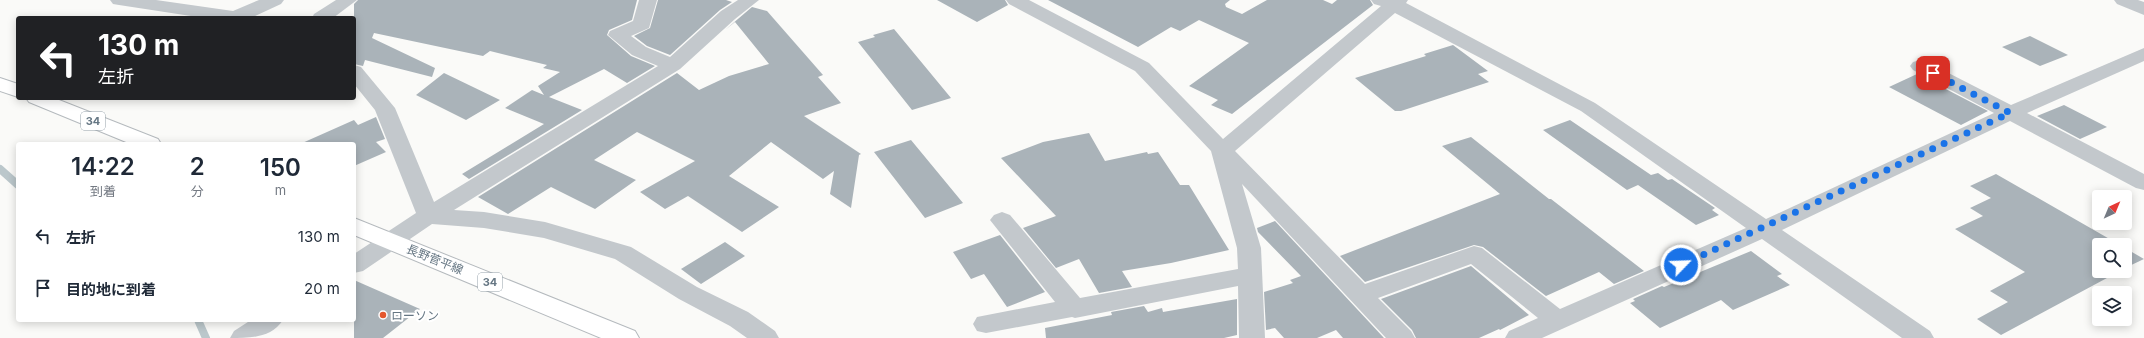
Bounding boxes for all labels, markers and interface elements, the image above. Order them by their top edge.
text: 130 m [98,28,179,62]
icon: left [32,32,84,84]
pin [1916,56,1950,90]
icon: arrive [1922,62,1944,84]
text: 左折 [98,66,134,87]
road number: 34 [81,112,105,130]
text: 14:22 [71,152,135,181]
text: 2 [190,152,205,181]
text: 150 [260,153,301,182]
text: m [275,182,286,198]
text: 到着 [90,183,116,199]
text: 分 [191,183,204,199]
north arrow [2092,190,2132,230]
map controls [2092,190,2132,326]
icon: left [32,225,54,247]
text: 130 m [298,227,340,246]
text: 左折 [66,228,96,247]
button: search [2092,238,2132,278]
street label: 長野菅平線 [404,241,466,277]
position arrow [1660,244,1702,286]
road number: 34 [478,273,502,291]
icon: arrive [32,277,54,299]
text: 20 m [304,279,340,298]
text: 目的地に到着 [66,280,156,299]
button: layers [2092,286,2132,326]
place label: ローソン [391,308,439,323]
marker: ローソン [378,310,388,320]

